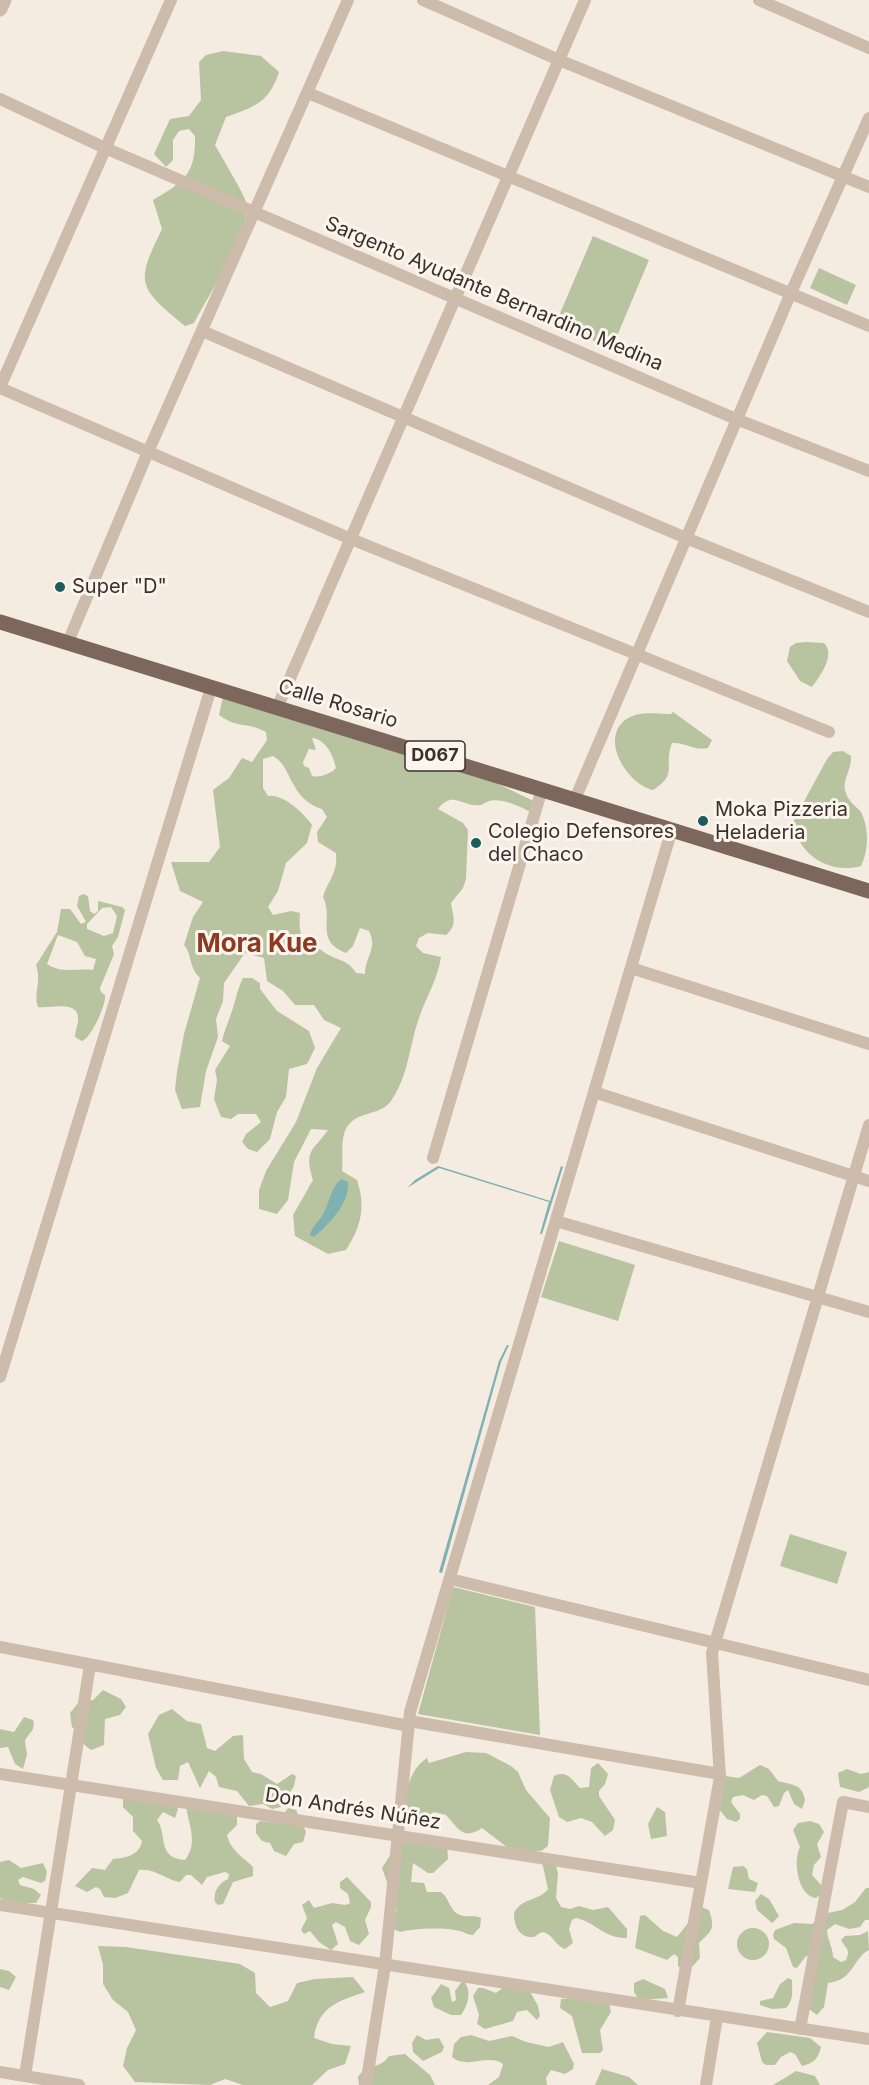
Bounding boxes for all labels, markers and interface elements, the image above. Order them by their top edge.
street label: Sargento Ayudante Bernardino Medina [321,212,667,376]
place label: Super "D" [72,575,167,599]
marker: Super "D" [53,580,67,594]
street label: Calle Rosario [275,674,401,734]
road number: D067 [405,741,465,771]
place label: Moka Pizzeria Heladeria [715,798,848,845]
marker: Moka Pizzeria Heladeria [696,814,710,828]
place label: Colegio Defensores del Chaco [488,820,674,867]
marker: Colegio Defensores del Chaco [469,836,483,850]
district label: Mora Kue [196,928,318,960]
street label: Don Andrés Núñez [263,1783,443,1835]

